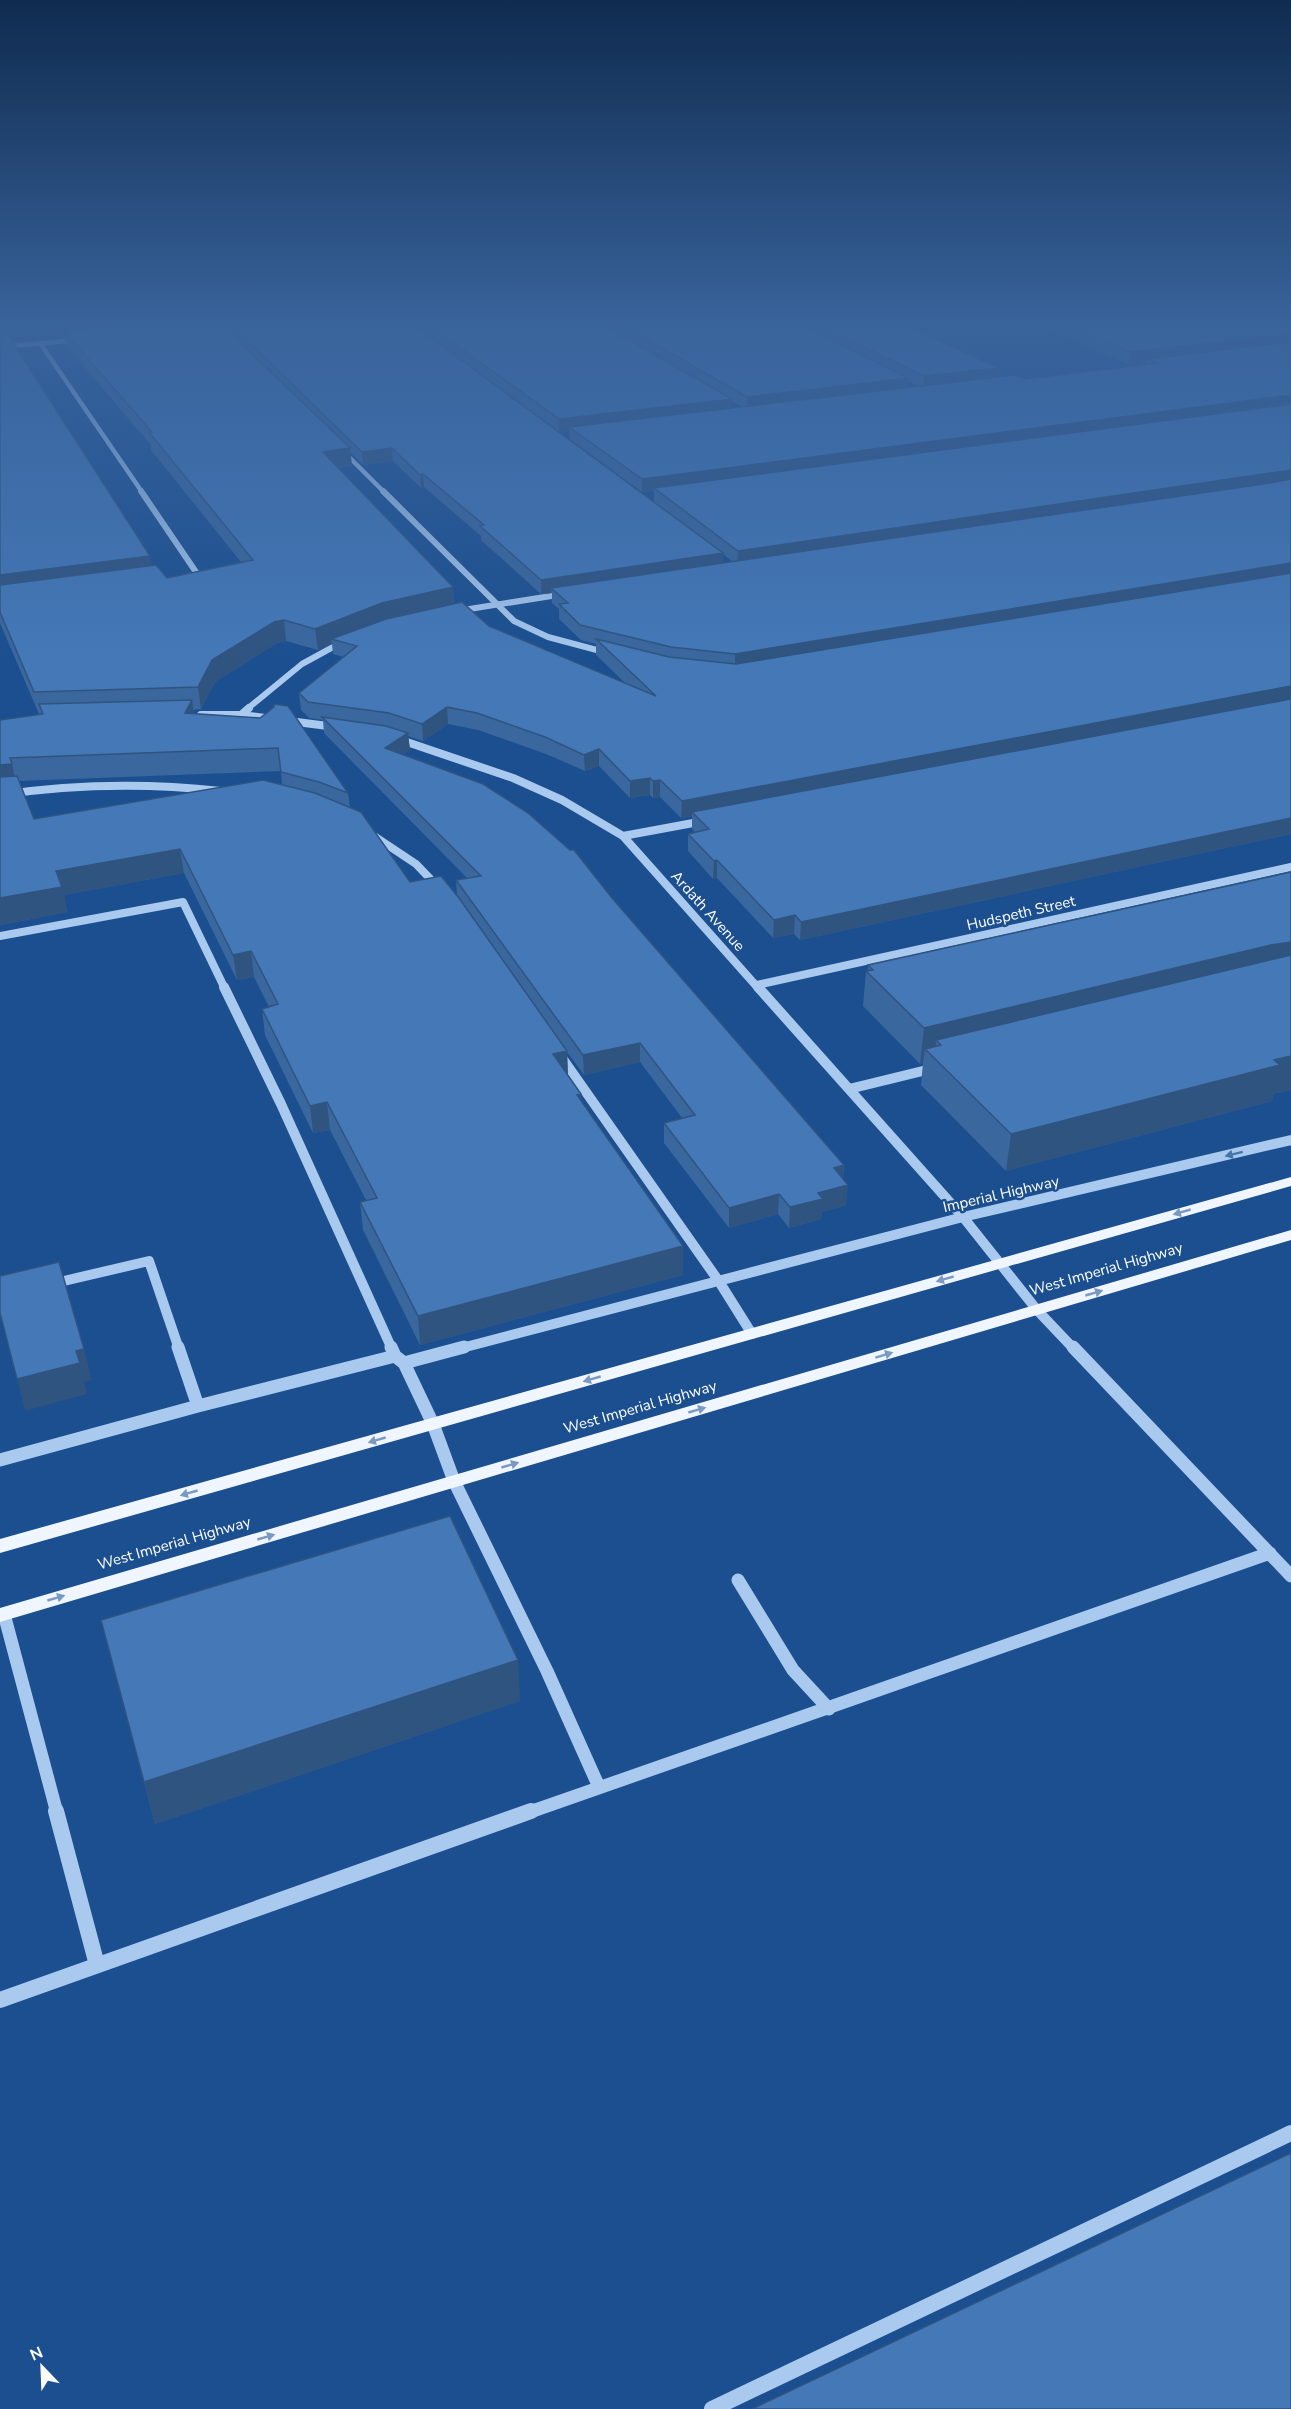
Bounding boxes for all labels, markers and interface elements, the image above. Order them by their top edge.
street label: Ardath Avenue [667,867,749,955]
street label: Hudspeth Street [965,891,1078,935]
one-way arrow [1225,1150,1243,1160]
street label: Imperial Highway [941,1171,1061,1217]
one-way arrow [1173,1208,1191,1217]
street label: West Imperial Highway [1027,1237,1185,1300]
one-way arrow [936,1275,954,1284]
one-way arrow [1085,1288,1103,1297]
one-way arrow [875,1350,893,1359]
street label: West Imperial Highway [561,1375,719,1438]
one-way arrow [583,1375,601,1384]
one-way arrow [688,1405,706,1414]
one-way arrow [368,1436,386,1445]
one-way arrow [501,1460,519,1469]
one-way arrow [180,1489,198,1498]
street label: West Imperial Highway [95,1511,253,1574]
one-way arrow [257,1531,275,1541]
one-way arrow [47,1593,65,1602]
north arrow [12,2337,72,2397]
text: N [27,2342,46,2367]

